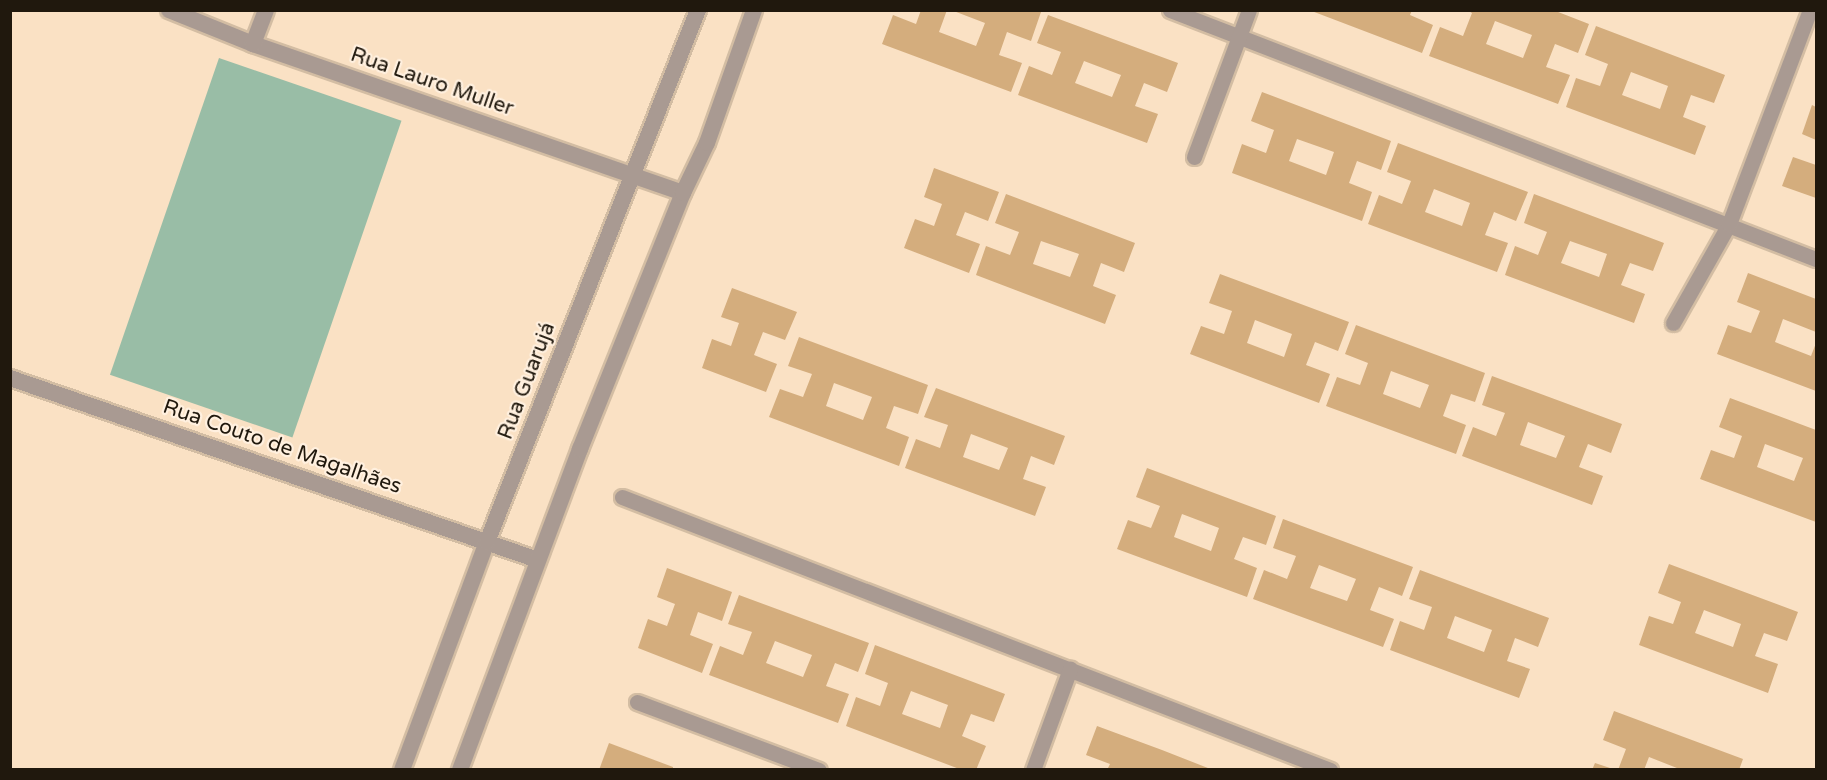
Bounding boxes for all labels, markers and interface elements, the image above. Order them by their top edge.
street label: Rua Lauro Muller [347,42,517,122]
street label: Rua Guarujá [493,319,561,443]
street label: Rua Couto de Magalhães [159,394,405,500]

